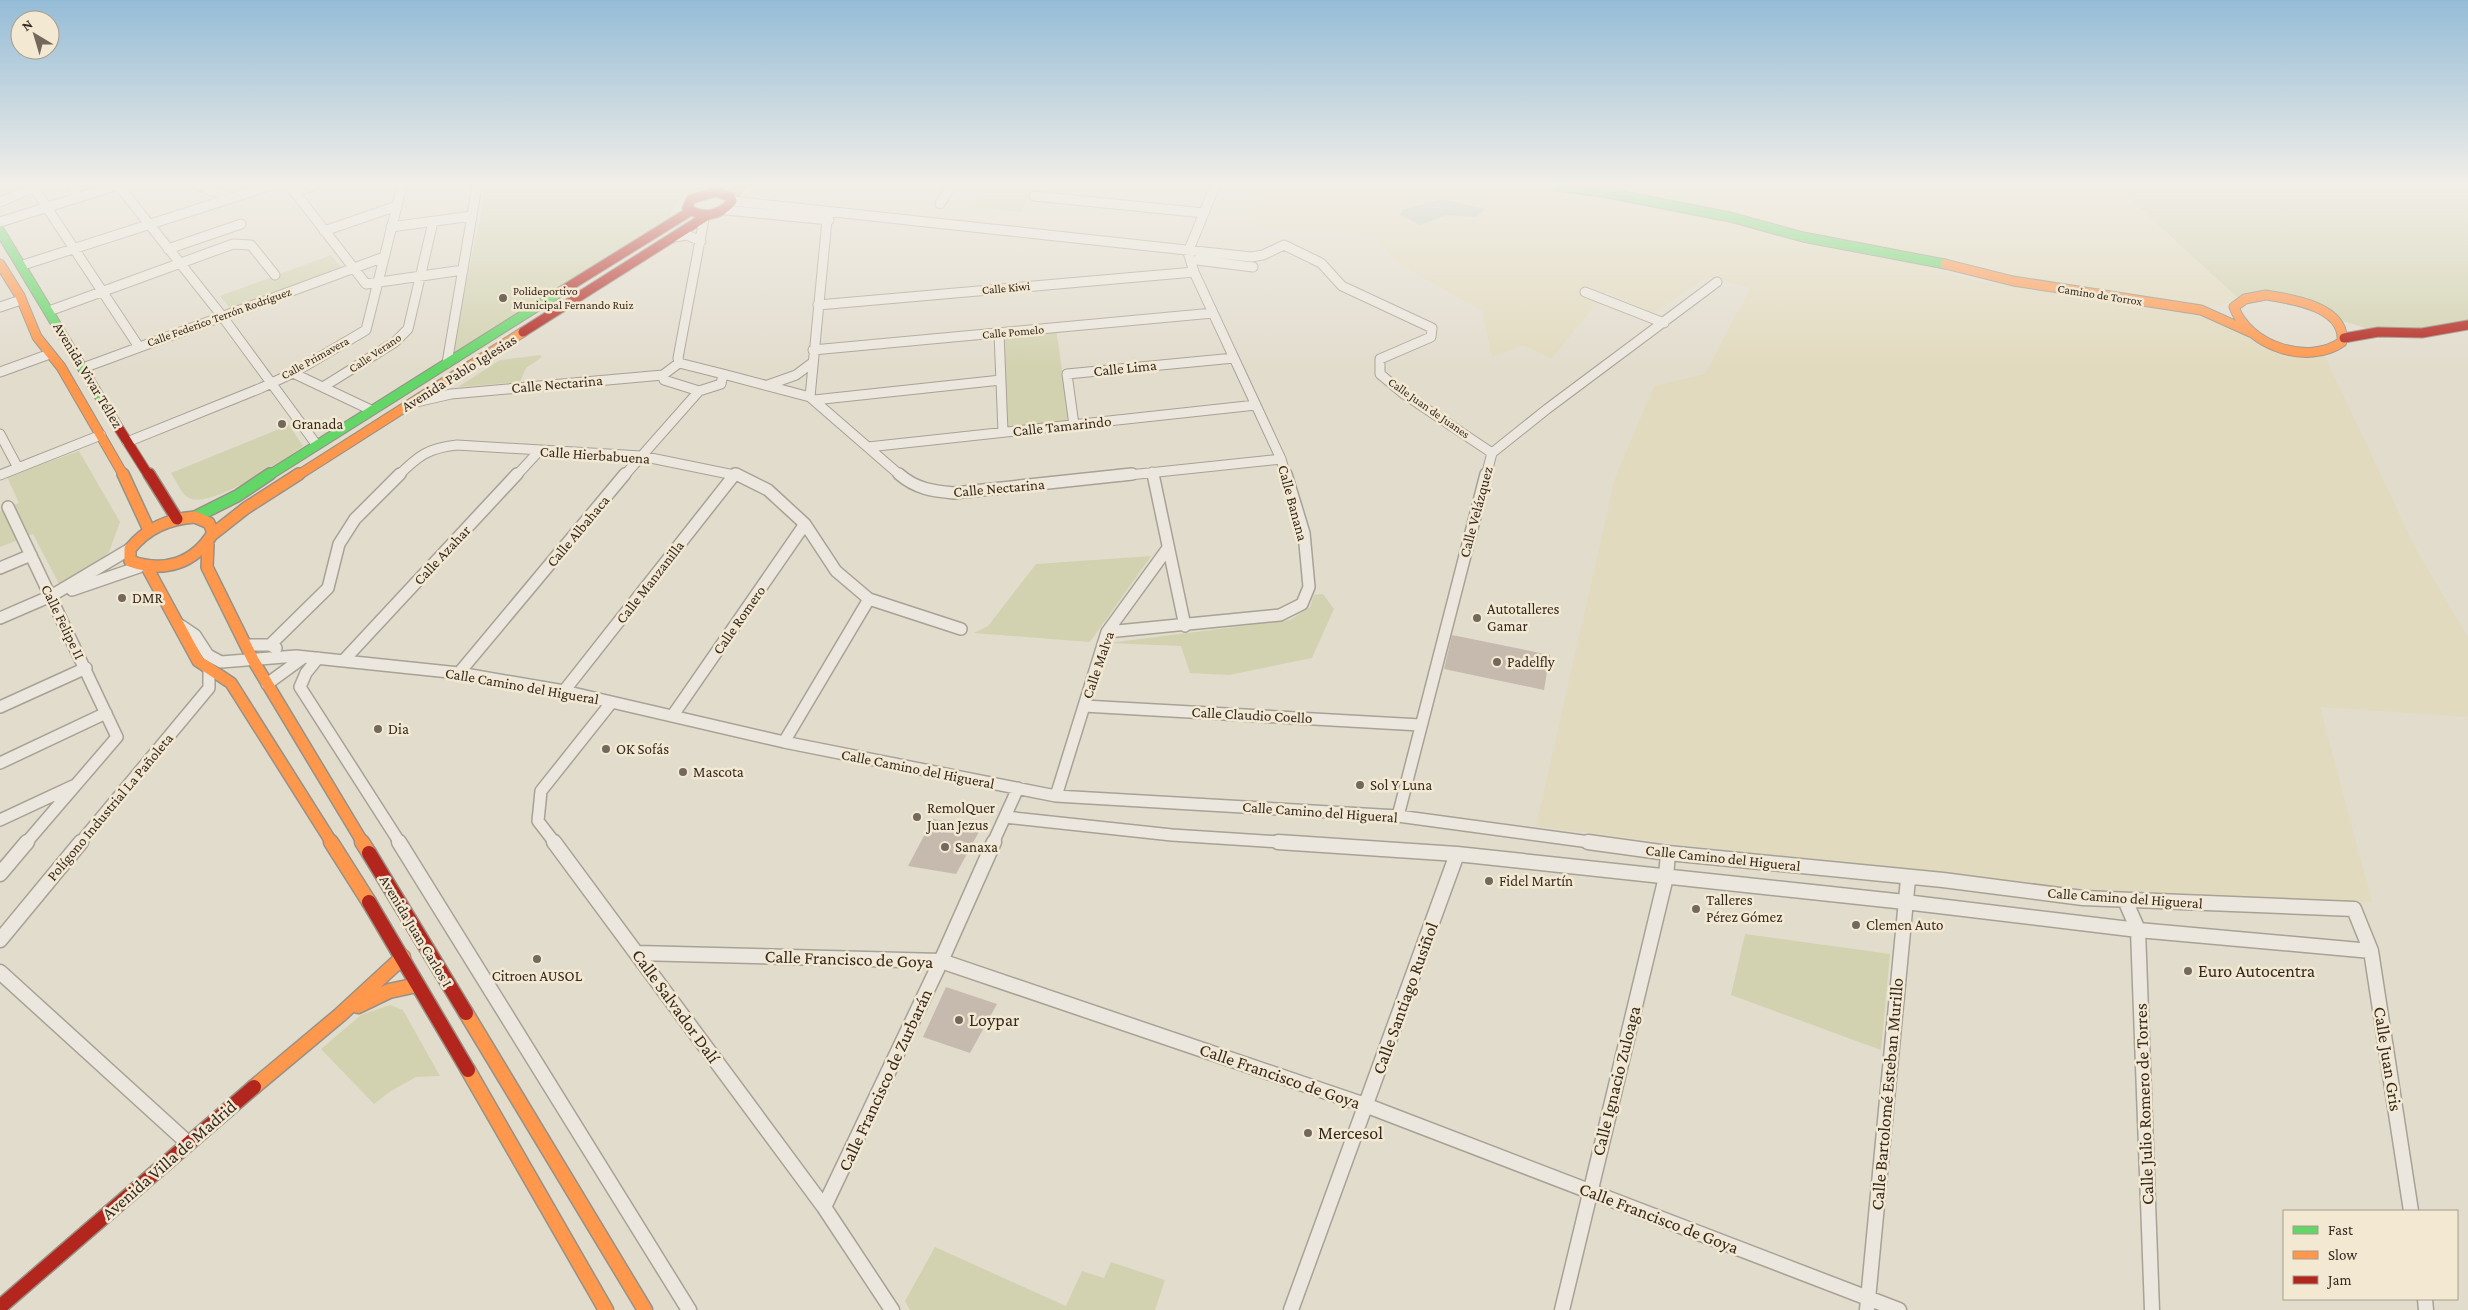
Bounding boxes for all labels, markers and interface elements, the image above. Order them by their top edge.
north arrow [10,10,60,60]
text: N [18,15,36,34]
street label: Calle Kiwi [981,279,1031,297]
street label: Camino de Torrox [2057,281,2144,309]
street label: Calle Federico Terrón Rodríguez [145,284,293,350]
place label: Polideportivo Municipal Fernando Ruiz [513,284,634,312]
marker: Polideportivo Municipal Fernando Ruiz [497,292,509,304]
street label: Avenida Vivar Téllez [50,319,126,431]
street label: Calle Pomelo [981,322,1045,342]
street label: Calle Verano [346,330,404,376]
street label: Avenida Pablo Iglesias [399,331,520,416]
street label: Calle Primavera [279,333,352,382]
street label: Calle Lima [1093,357,1157,379]
street label: Calle Nectarina [511,372,603,396]
street label: Calle Juan de Juanes [1385,375,1473,442]
street label: Calle Tamarindo [1012,413,1112,439]
place label: Granada [292,416,343,432]
marker: Granada [276,418,288,430]
street label: Calle Hierbabuena [539,443,651,467]
street label: Calle Banana [1275,463,1311,543]
street label: Calle Velázquez [1456,465,1497,559]
street label: Calle Nectarina [953,476,1045,500]
street label: Calle Albahaca [543,492,613,570]
street label: Calle Azahar [411,522,474,588]
street label: Calle Manzanilla [613,537,687,627]
street label: Calle Felipe II [37,582,88,662]
street label: Calle Romero [710,583,768,657]
place label: DMR [132,590,163,606]
marker: DMR [116,592,128,604]
place label: Autotalleres Gamar [1487,601,1560,634]
marker: Autotalleres Gamar [1471,612,1483,624]
street label: Calle Malva [1079,629,1117,701]
place label: Padelfly [1507,654,1555,671]
marker: Padelfly [1491,656,1503,668]
street label: Calle Camino del Higueral [444,665,600,708]
street label: Calle Claudio Coello [1191,704,1313,726]
place label: Dia [388,721,409,737]
marker: Dia [372,723,384,735]
street label: Polígono Industrial La Pañoleta [44,730,177,884]
place label: OK Sofás [616,741,669,757]
marker: OK Sofás [600,743,612,755]
street label: Calle Camino del Higueral [840,746,996,793]
place label: Mascota [693,764,744,780]
marker: Mascota [677,766,689,778]
place label: Sol Y Luna [1370,777,1432,793]
marker: Sol Y Luna [1354,779,1366,791]
street label: Calle Camino del Higueral [1242,799,1398,826]
place label: RemolQuer Juan Jezus [925,800,996,834]
marker: RemolQuer Juan Jezus [911,811,923,823]
place label: Sanaxa [955,839,998,855]
marker: Sanaxa [939,841,951,853]
street label: Calle Camino del Higueral [1645,842,1801,875]
street label: Avenida Juan Carlos I [376,872,456,990]
place label: Fidel Martín [1499,873,1573,889]
marker: Fidel Martín [1483,875,1495,887]
street label: Calle Camino del Higueral [2047,885,2203,912]
place label: Talleres Pérez Gómez [1706,892,1783,925]
marker: Talleres Pérez Gómez [1690,903,1702,915]
place label: Clemen Auto [1866,917,1944,933]
street label: Calle Santiago Rusiñol [1368,919,1442,1077]
marker: Clemen Auto [1850,919,1862,931]
street label: Calle Salvador Dalí [628,945,725,1068]
street label: Calle Francisco de Goya [764,946,934,972]
marker: Citroen AUSOL [531,953,543,965]
place label: Euro Autocentra [2198,961,2315,981]
marker: Euro Autocentra [2182,965,2194,977]
place label: Citroen AUSOL [492,968,583,984]
street label: Calle Bartolomé Esteban Murillo [1867,977,1907,1211]
street label: Calle Francisco de Zurbarán [834,985,936,1174]
street label: Calle Julio Romero de Torres [2130,1003,2158,1205]
street label: Calle Ignacio Zuloaga [1588,1004,1644,1158]
street label: Calle Juan Gris [2370,1005,2406,1113]
place label: Loypar [969,1010,1020,1030]
marker: Loypar [953,1014,965,1026]
street label: Calle Francisco de Goya [1197,1039,1363,1113]
street label: Avenida Villa de Madrid [98,1096,241,1224]
place label: Mercesol [1318,1123,1383,1143]
marker: Mercesol [1302,1127,1314,1139]
street label: Calle Francisco de Goya [1577,1178,1741,1258]
legend [2283,1210,2458,1300]
text: Fast [2328,1222,2354,1238]
text: Slow [2328,1247,2358,1263]
text: Jam [2326,1272,2351,1289]

